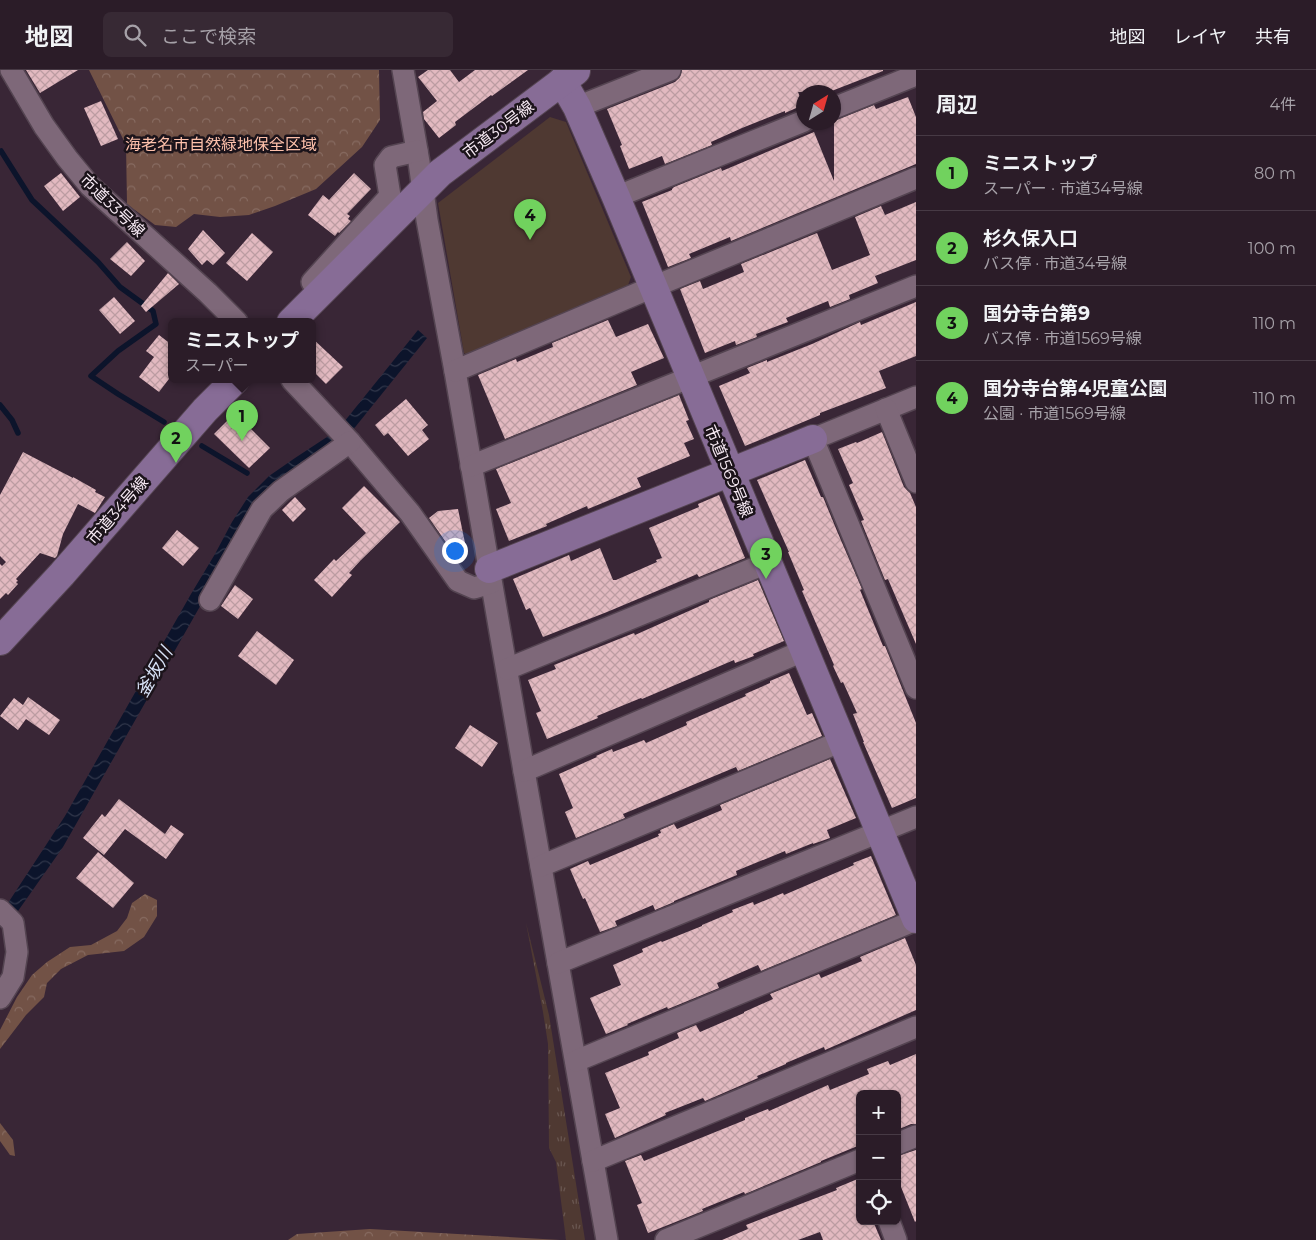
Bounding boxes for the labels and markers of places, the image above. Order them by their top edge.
pin: 4 [514,199,546,240]
pin: 1 [226,400,258,441]
pin: 2 [160,422,192,463]
pin: 3 [750,538,782,579]

